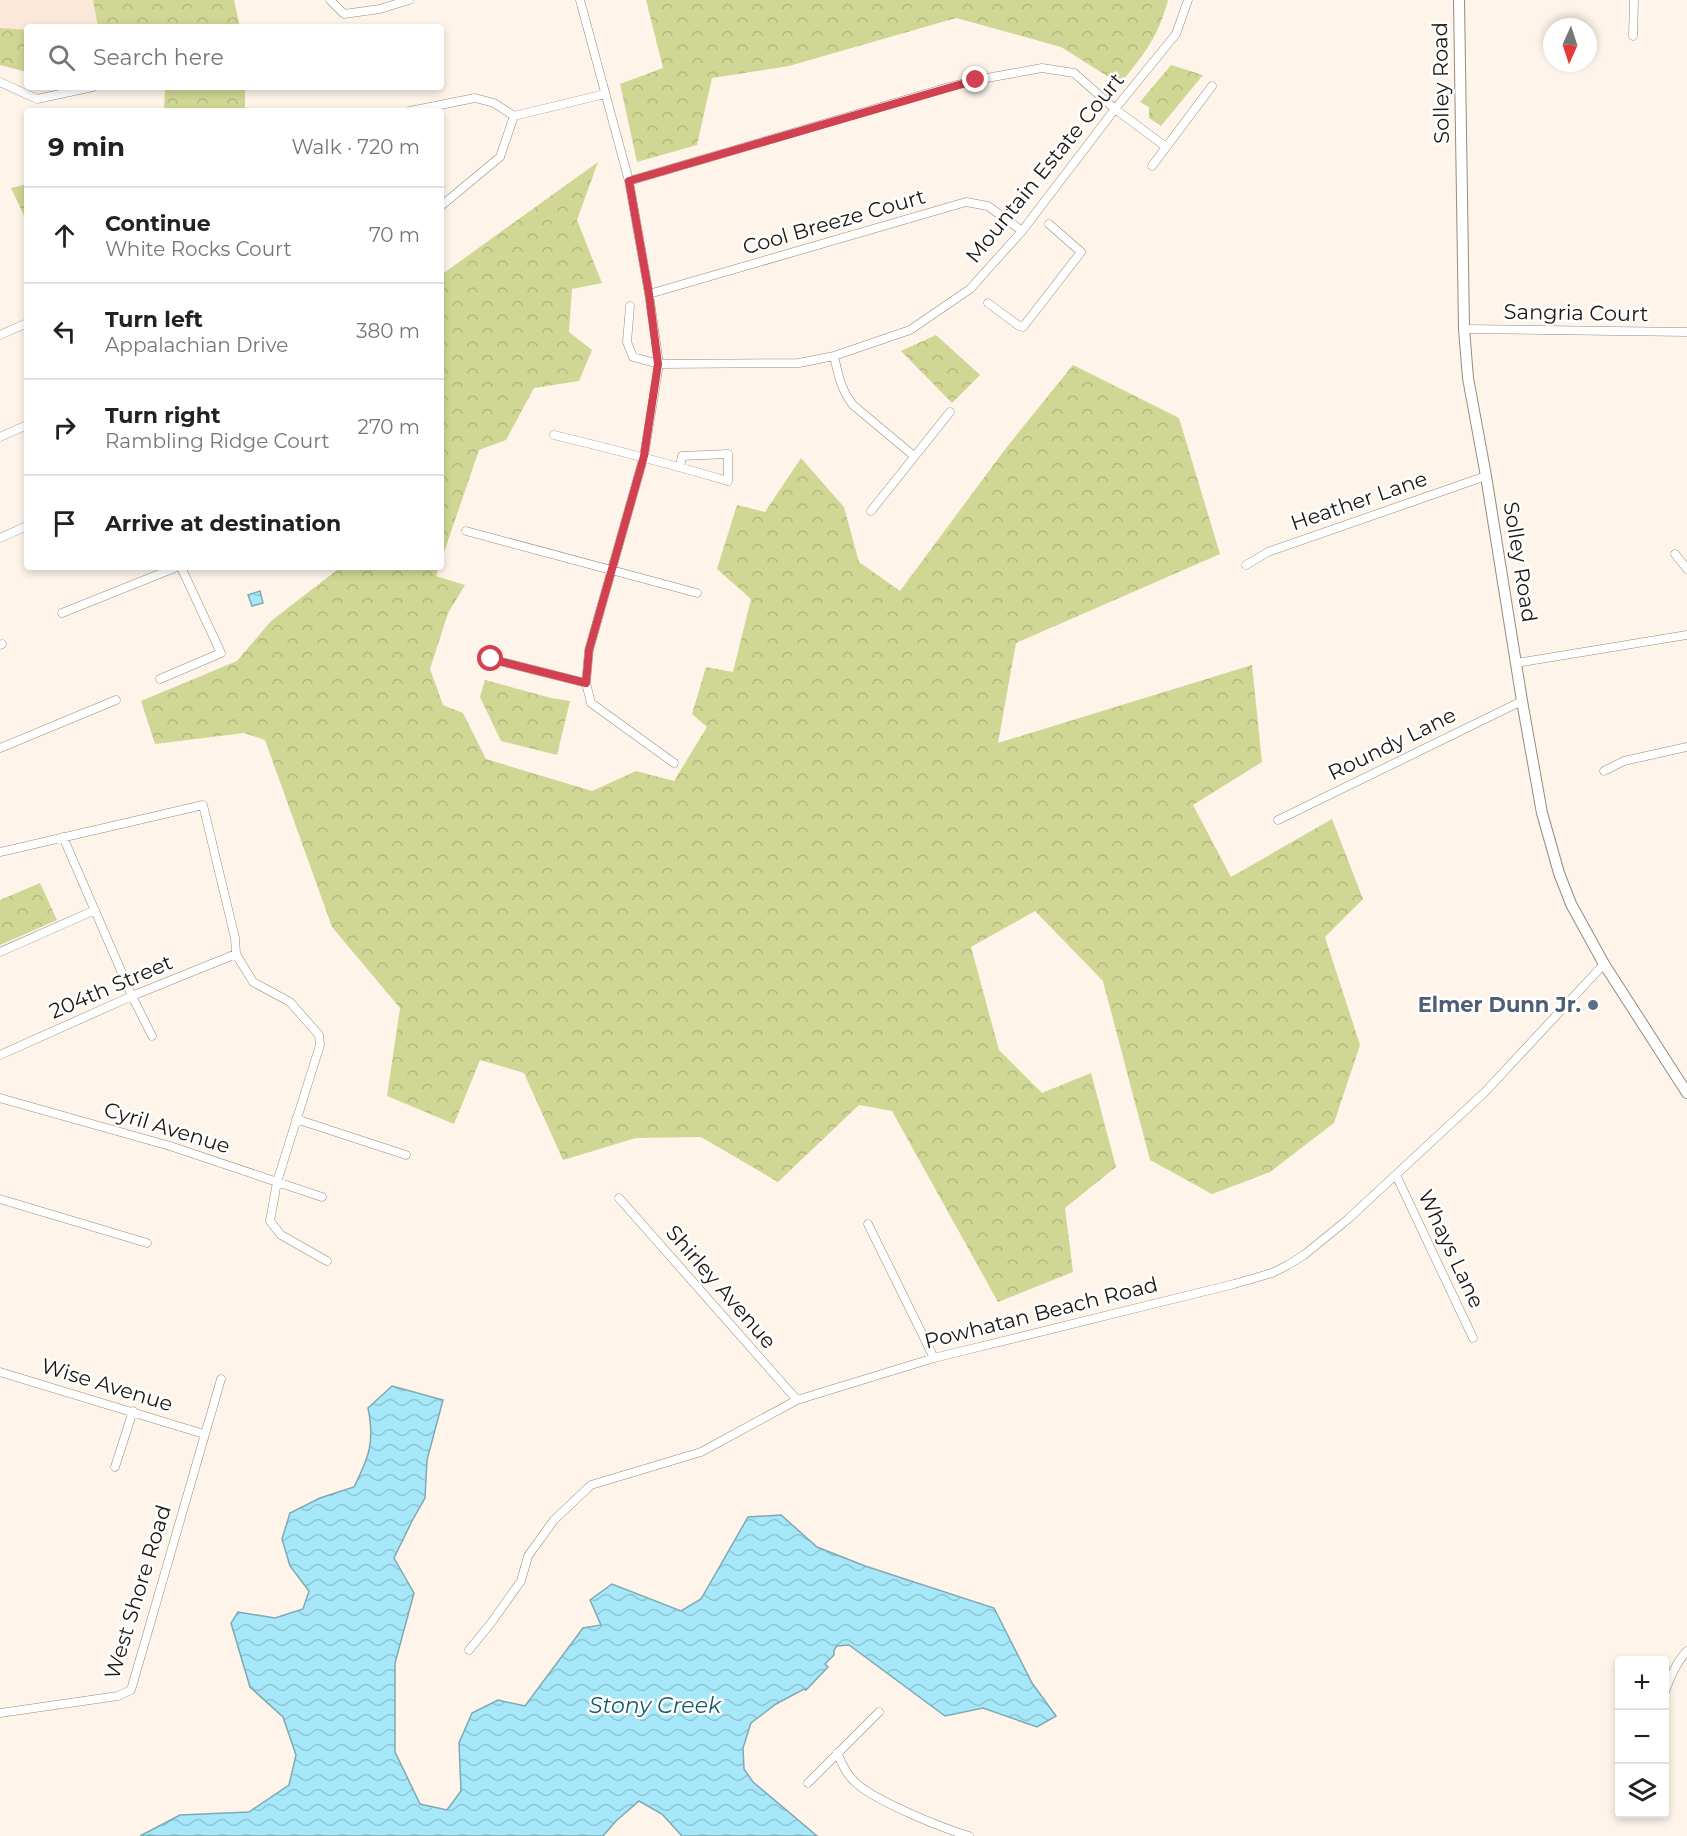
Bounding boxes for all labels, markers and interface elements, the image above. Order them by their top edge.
north arrow [1543,18,1597,72]
street label: Solley Road [1427,22,1454,144]
search box [24,24,444,90]
icon: search [45,41,78,74]
text: Search here [93,44,224,71]
route end [962,66,988,92]
street label: Mountain Estate Court [960,68,1129,268]
text: 9 min [48,131,125,163]
text: Walk · 720 m [291,135,420,159]
street label: Cool Breeze Court [740,183,928,260]
text: Continue [105,210,211,237]
icon: ahead [48,219,81,252]
text: 70 m [369,223,420,247]
text: White Rocks Court [105,237,292,261]
street label: Sangria Court [1503,299,1649,326]
text: Turn left [105,306,203,333]
icon: left [48,315,81,348]
text: 380 m [356,319,420,343]
text: Appalachian Drive [105,333,288,357]
text: Turn right [105,402,220,429]
icon: right [48,411,81,444]
text: 270 m [358,415,420,439]
text: Rambling Ridge Court [105,429,330,453]
street label: Heather Lane [1287,465,1430,536]
street label: Solley Road [1499,500,1542,624]
icon: arrive [48,507,81,540]
text: Arrive at destination [105,510,341,537]
route start [477,645,503,671]
street label: Roundy Lane [1324,702,1460,785]
street label: 204th Street [45,949,176,1024]
place label: Elmer Dunn Jr. [1418,992,1581,1017]
marker: Elmer Dunn Jr. [1586,998,1600,1012]
street label: Cyril Avenue [101,1096,233,1159]
street label: Whays Lane [1413,1186,1490,1312]
street label: Shirley Avenue [661,1220,782,1353]
street label: Powhatan Beach Road [922,1271,1160,1354]
street label: Wise Avenue [38,1353,176,1416]
street label: West Shore Road [99,1502,176,1682]
map controls [1615,1656,1669,1818]
button: + [1615,1656,1669,1710]
water label: Stony Creek [589,1692,722,1719]
button: − [1615,1710,1669,1764]
button: layers [1615,1764,1669,1818]

